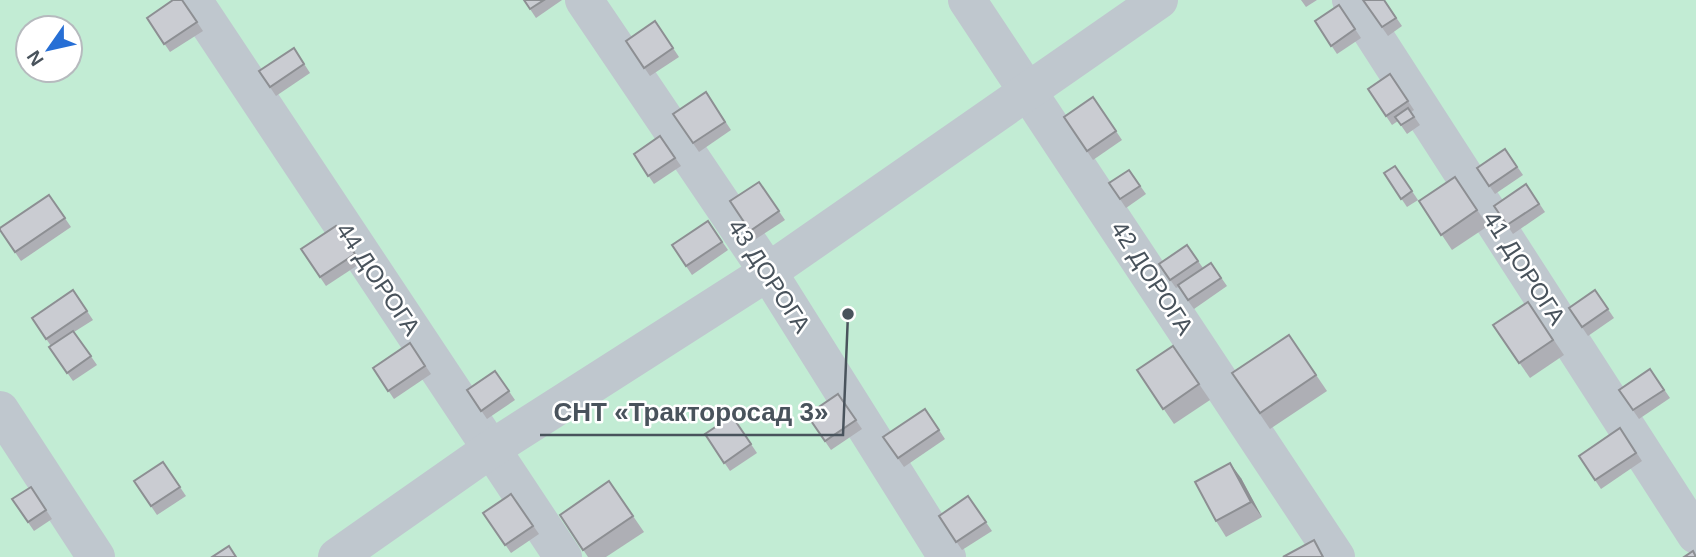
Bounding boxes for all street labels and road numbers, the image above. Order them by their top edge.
street label: 41 ДОРОГА [1478,206,1571,330]
street label: 43 ДОРОГА [723,214,816,338]
street label: 42 ДОРОГА [1106,216,1199,340]
street label: 44 ДОРОГА [331,217,426,340]

